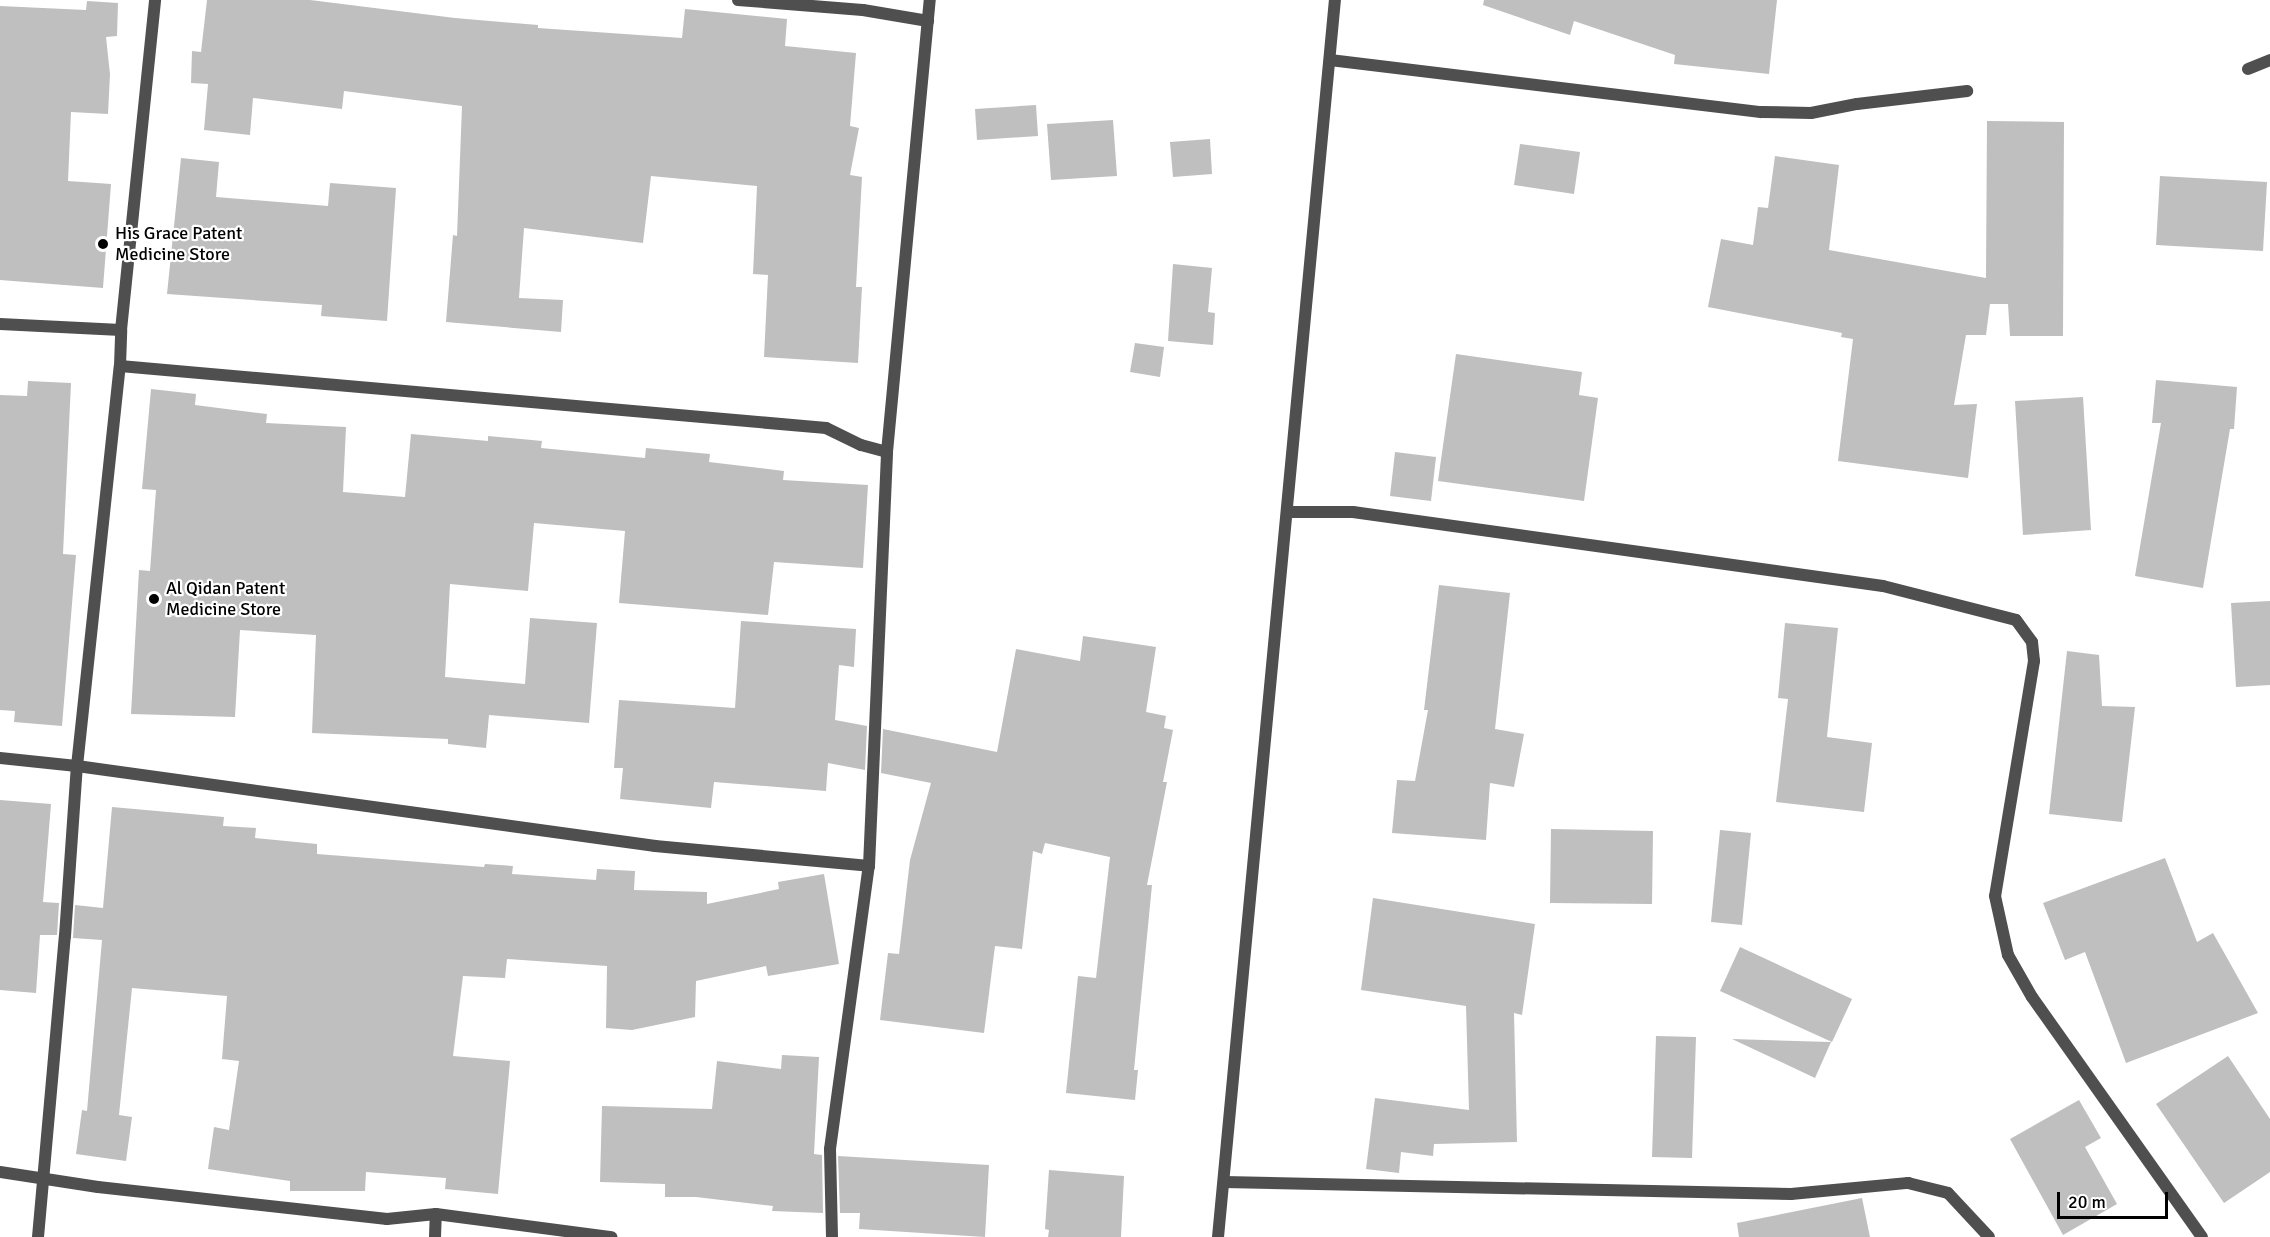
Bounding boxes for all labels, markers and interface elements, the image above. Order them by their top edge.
place label: His Grace Patent Medicine Store [115,223,242,266]
marker: His Grace Patent Medicine Store [96,237,110,251]
place label: Al Qidan Patent Medicine Store [166,578,285,620]
marker: Al Qidan Patent Medicine Store [147,592,161,606]
scale bar [2060,1180,2171,1218]
text: 20 m [2068,1191,2106,1213]

